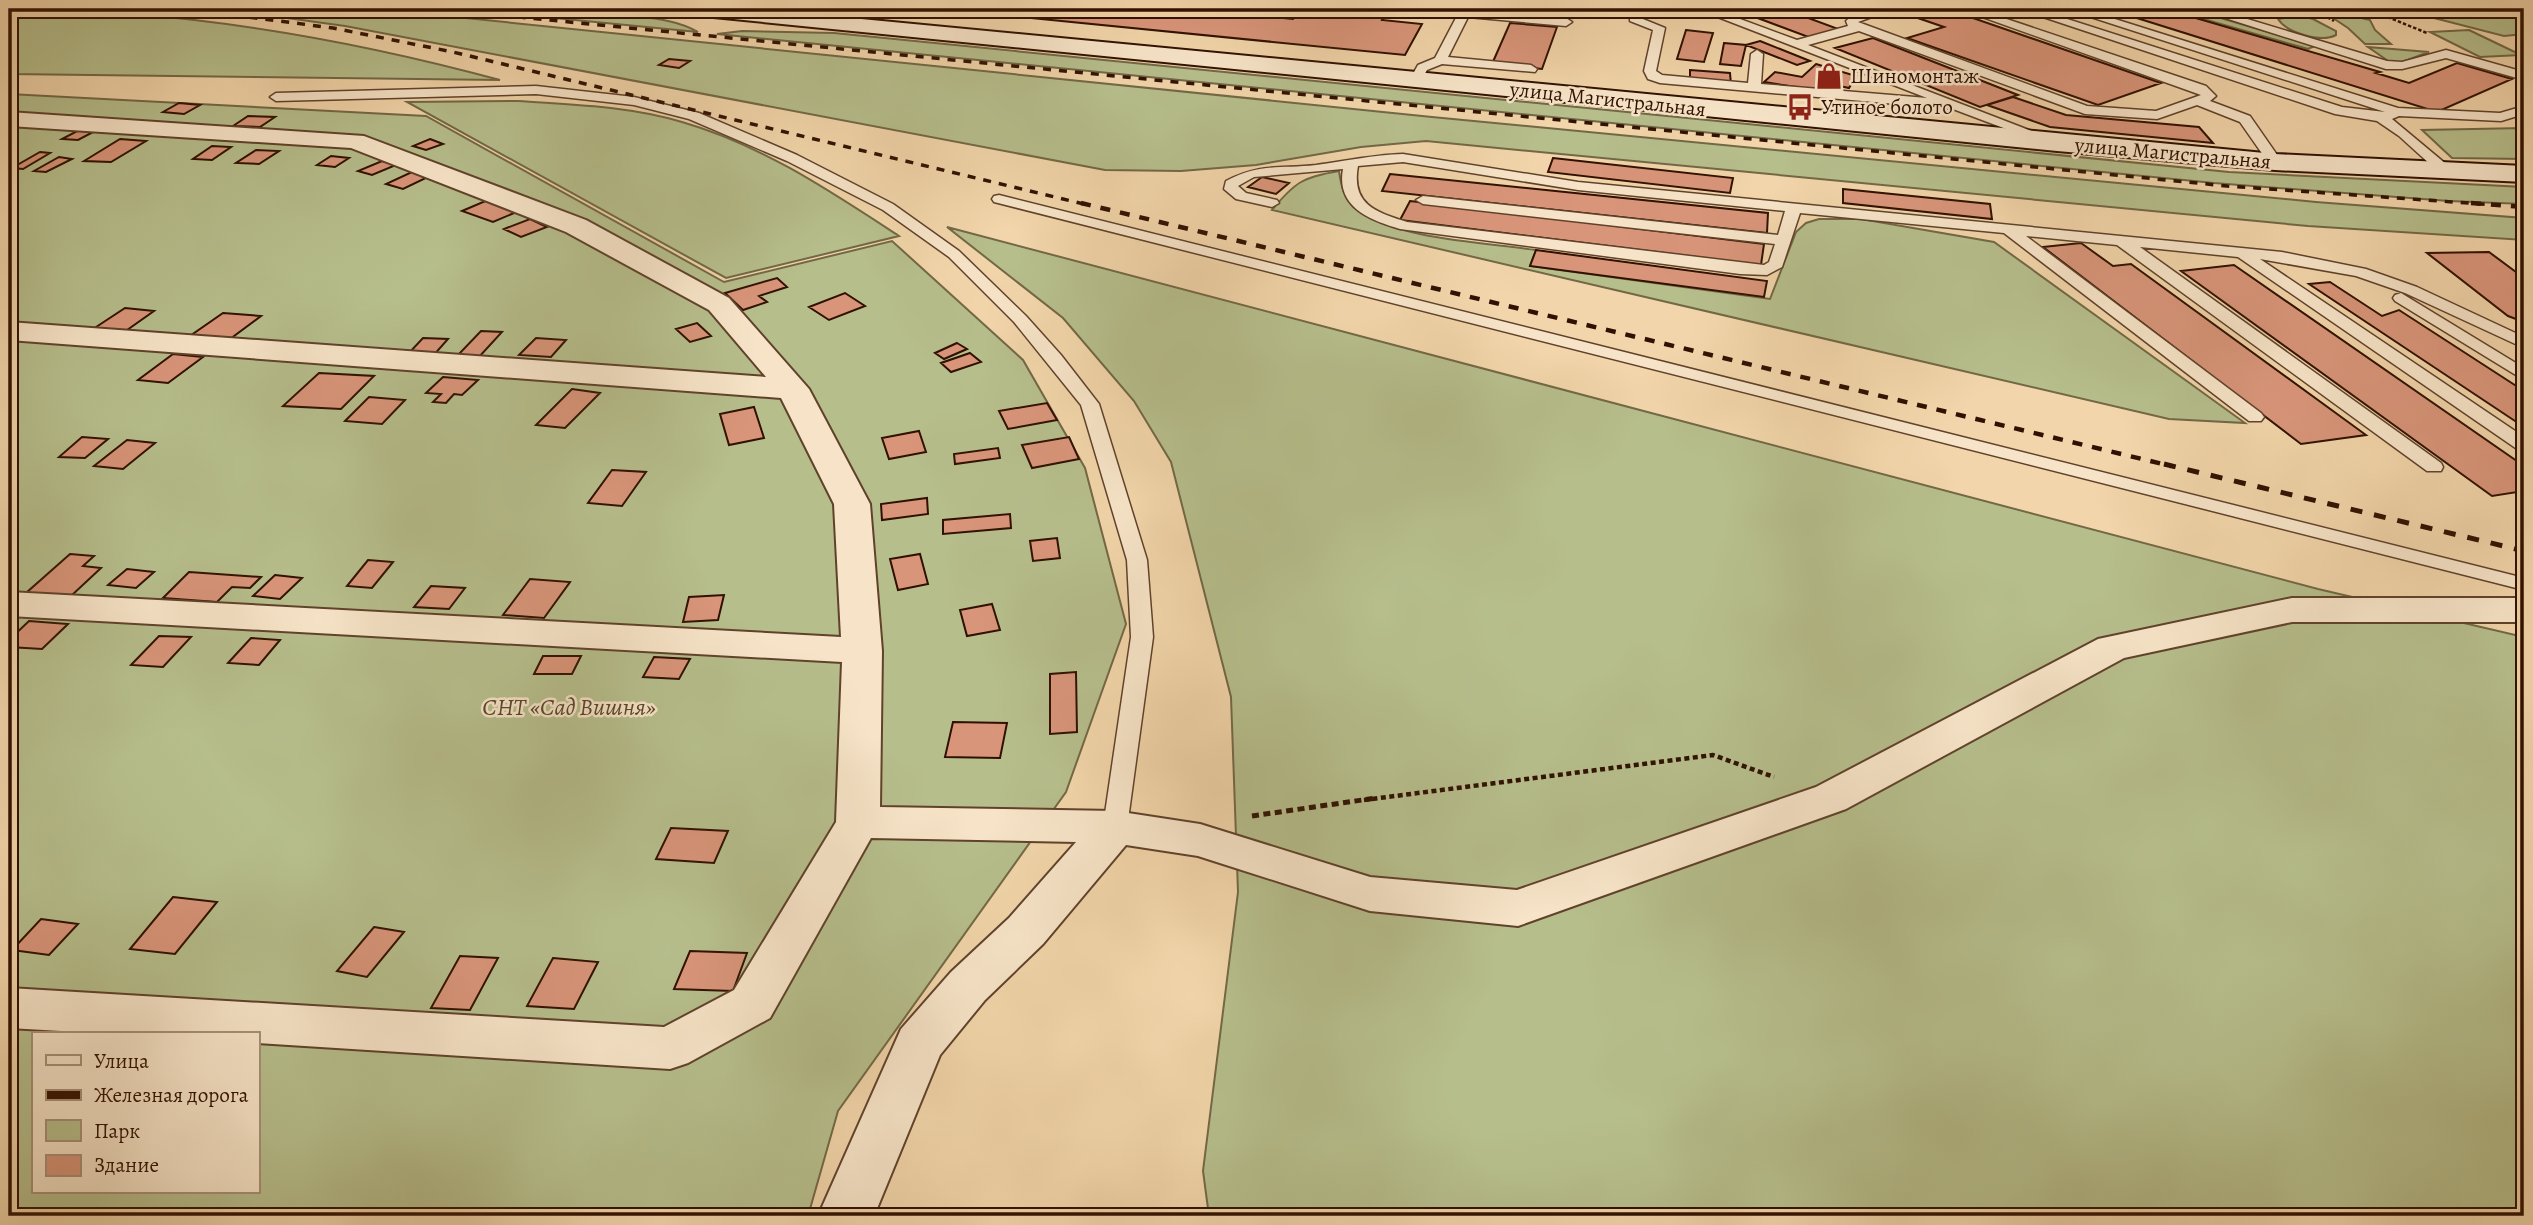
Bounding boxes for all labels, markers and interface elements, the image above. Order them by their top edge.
shop icon: Шиномонтаж [1814,61,1844,91]
place label: Шиномонтаж [1850,62,1979,90]
street label: улица Магистральная [1508,75,1707,123]
bus stop icon: Утиное болото [1785,92,1815,122]
place label: Утиное болото [1821,93,1953,121]
street label: улица Магистральная [2073,130,2272,176]
park label: СНТ «Сад Вишня» [482,691,656,723]
legend [32,1032,259,1194]
text: Улица [94,1047,149,1075]
text: Железная дорога [94,1081,249,1109]
text: Парк [94,1117,140,1145]
text: Здание [94,1151,159,1179]

